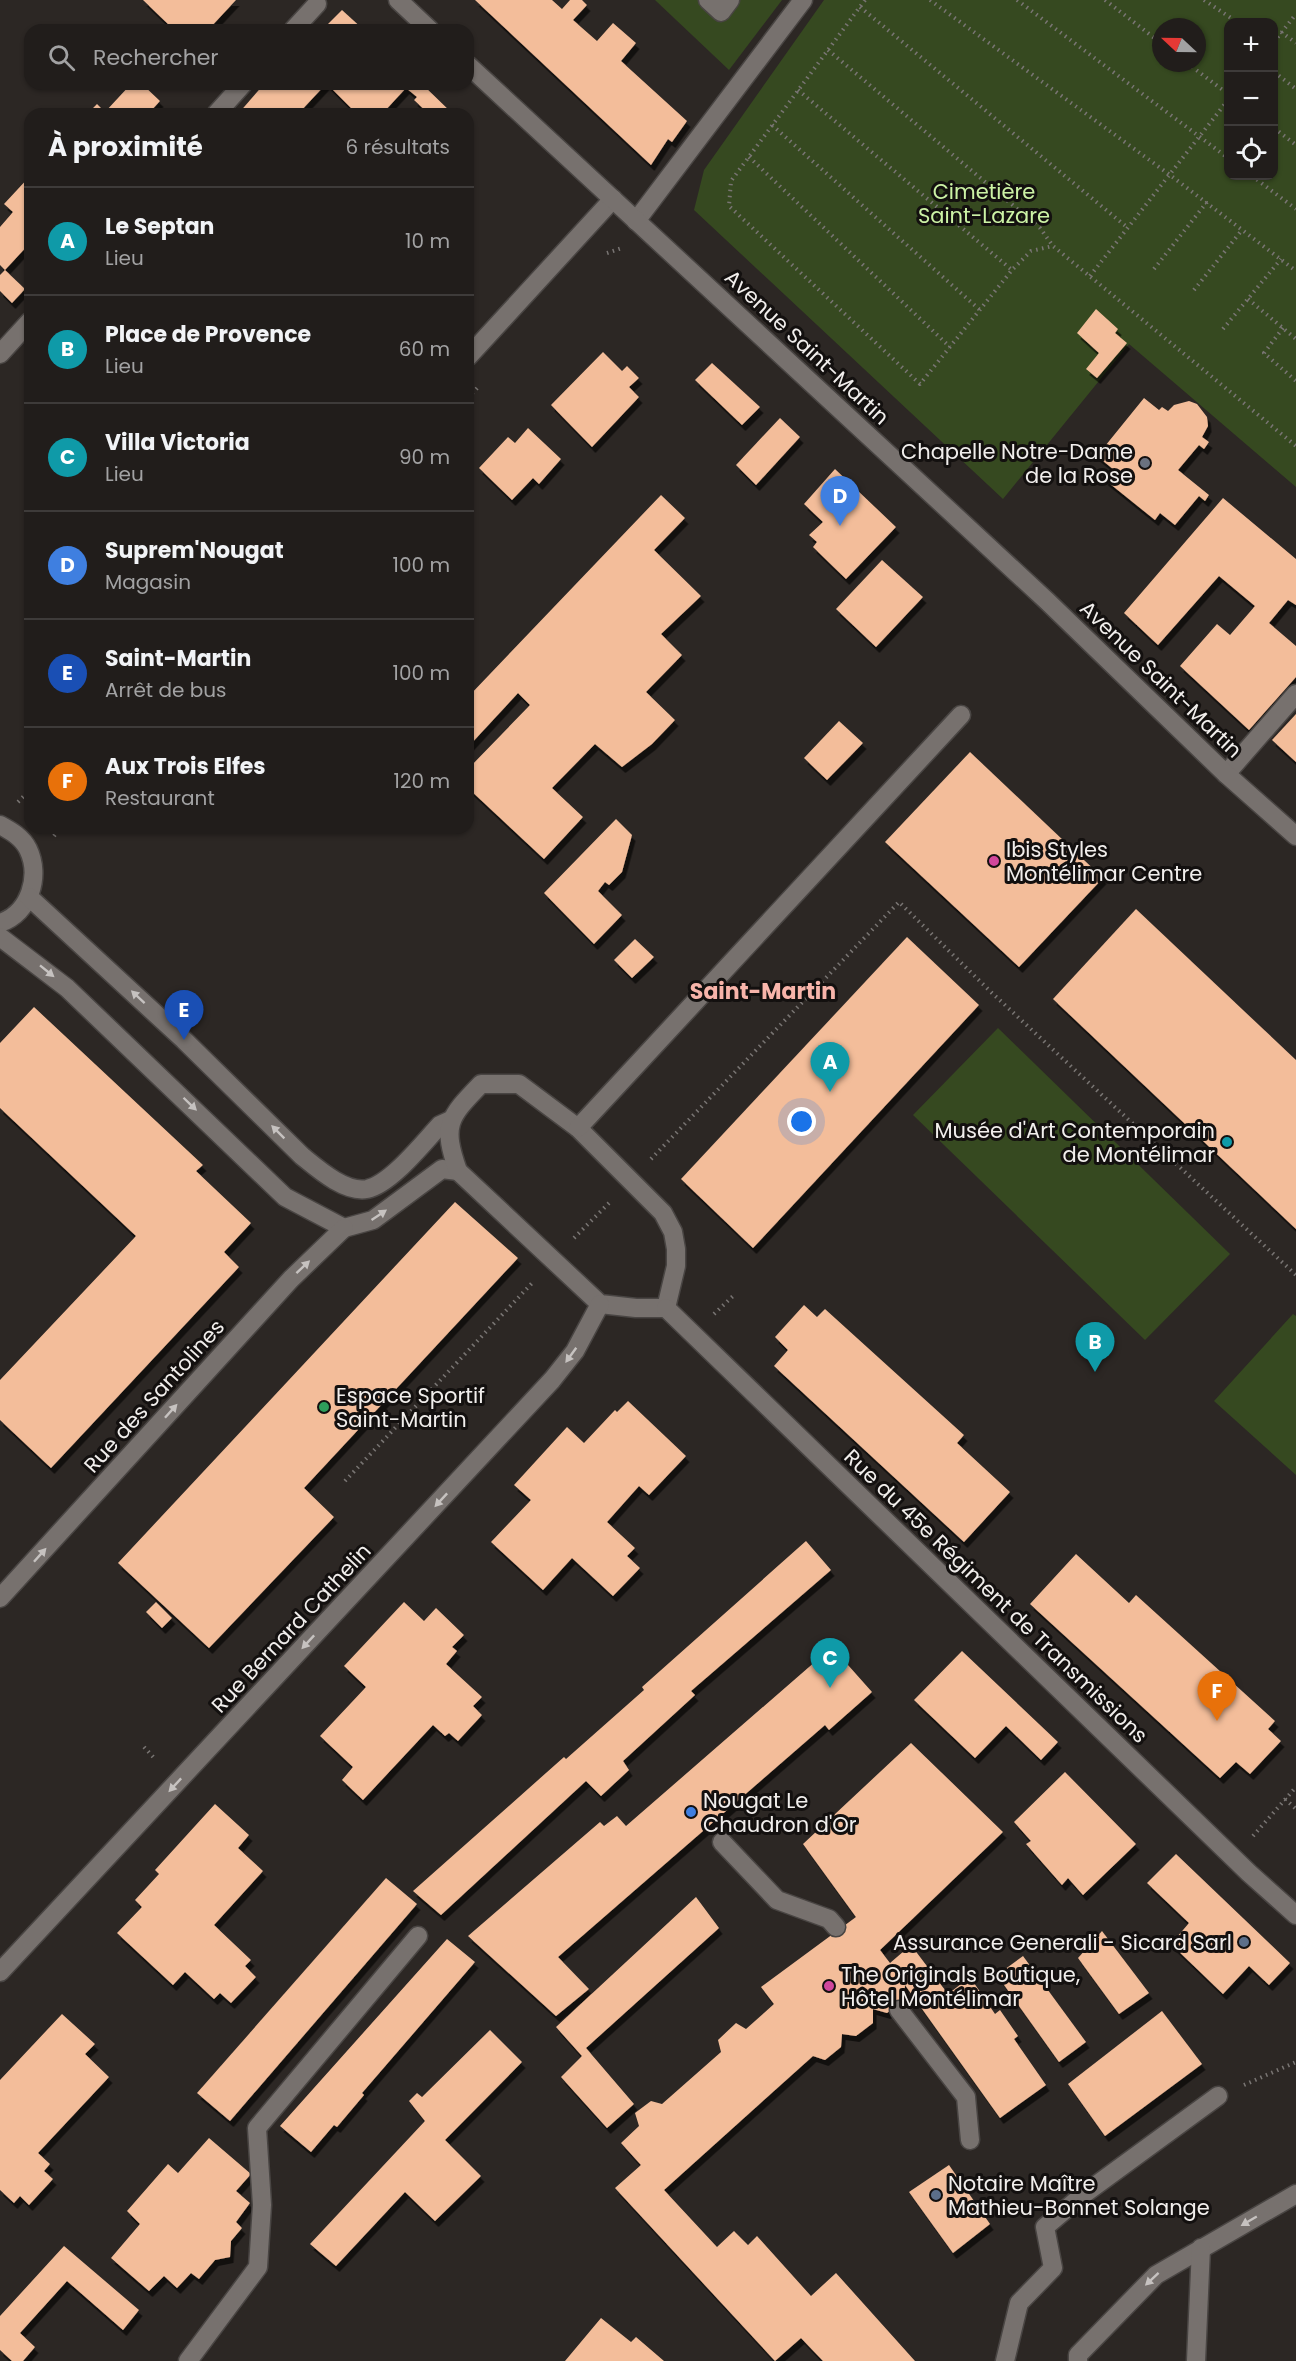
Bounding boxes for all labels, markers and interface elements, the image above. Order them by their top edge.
north arrow [1152,18,1206,72]
map controls [1224,18,1278,180]
button: + [1224,18,1278,72]
search box [24,24,474,90]
icon: search [45,41,78,74]
text: Rechercher [93,42,219,73]
button: − [1224,72,1278,126]
button: locate [1224,126,1278,180]
text: À proximité [48,129,203,165]
text: 6 résultats [345,133,450,161]
park label: Cimetière Saint-Lazare [918,177,1050,230]
text: Le Septan [105,211,214,242]
text: A [60,227,75,255]
text: 10 m [405,227,450,255]
text: Lieu [105,244,144,272]
street label: Avenue Saint-Martin [718,263,896,431]
text: Place de Provence [105,319,311,350]
text: B [61,335,74,363]
text: 60 m [399,335,450,363]
text: Lieu [105,352,144,380]
text: Villa Victoria [105,427,250,458]
place label: Chapelle Notre-Dame de la Rose [901,437,1133,490]
text: C [60,443,75,471]
text: 90 m [399,443,450,471]
marker: Chapelle Notre-Dame de la Rose [1138,456,1152,470]
text: Lieu [105,460,144,488]
pin: D [820,476,860,526]
text: Suprem'Nougat [105,535,284,566]
text: D [60,551,75,579]
text: 100 m [393,551,450,579]
text: Magasin [105,568,191,596]
street label: Avenue Saint-Martin [1074,594,1248,764]
text: Saint-Martin [105,643,251,674]
text: E [62,659,73,687]
text: 100 m [393,659,450,687]
text: Arrêt de bus [105,676,226,704]
text: Aux Trois Elfes [105,751,266,782]
text: F [62,767,73,795]
text: 120 m [394,767,450,795]
text: Restaurant [105,784,215,812]
place label: Ibis Styles Montélimar Centre [1006,835,1202,888]
marker: Ibis Styles Montélimar Centre [987,854,1001,868]
one-way arrow [40,965,55,977]
district label: Saint-Martin [690,976,836,1007]
one-way arrow [130,990,145,1004]
pin: E [164,990,204,1040]
pin: A [810,1042,850,1092]
one-way arrow [183,1096,197,1110]
your location [787,1107,816,1136]
place label: Musée d'Art Contemporain de Montélimar [934,1116,1215,1169]
one-way arrow [271,1126,285,1140]
marker: Musée d'Art Contemporain de Montélimar [1220,1135,1234,1149]
one-way arrow [370,1209,386,1221]
one-way arrow [296,1261,310,1275]
street label: Rue des Santolines [77,1313,231,1479]
pin: B [1076,1322,1114,1372]
one-way arrow [565,1346,577,1362]
place label: Espace Sportif Saint-Martin [336,1381,485,1434]
marker: Espace Sportif Saint-Martin [317,1400,331,1414]
one-way arrow [164,1403,178,1418]
street label: Rue du 45e Régiment de Transmissions [838,1442,1154,1750]
one-way arrow [434,1492,448,1507]
street label: Rue Bernard Cathelin [205,1537,377,1719]
one-way arrow [32,1548,46,1562]
one-way arrow [302,1634,315,1649]
pin: C [810,1638,850,1688]
pin: F [1198,1672,1236,1721]
one-way arrow [168,1777,182,1792]
place label: Nougat Le Chaudron d'Or [703,1786,857,1839]
marker: Nougat Le Chaudron d'Or [684,1805,698,1819]
place label: Assurance Generali - Sicard Sarl [893,1928,1232,1957]
marker: Assurance Generali - Sicard Sarl [1237,1935,1251,1949]
place label: The Originals Boutique, Hôtel Montélimar [841,1960,1080,2013]
marker: The Originals Boutique, Hôtel Montélimar [822,1979,836,1993]
place label: Notaire Maître Mathieu-Bonnet Solange [948,2169,1210,2222]
marker: Notaire Maître Mathieu-Bonnet Solange [929,2188,943,2202]
one-way arrow [1240,2216,1257,2226]
one-way arrow [1145,2272,1160,2285]

